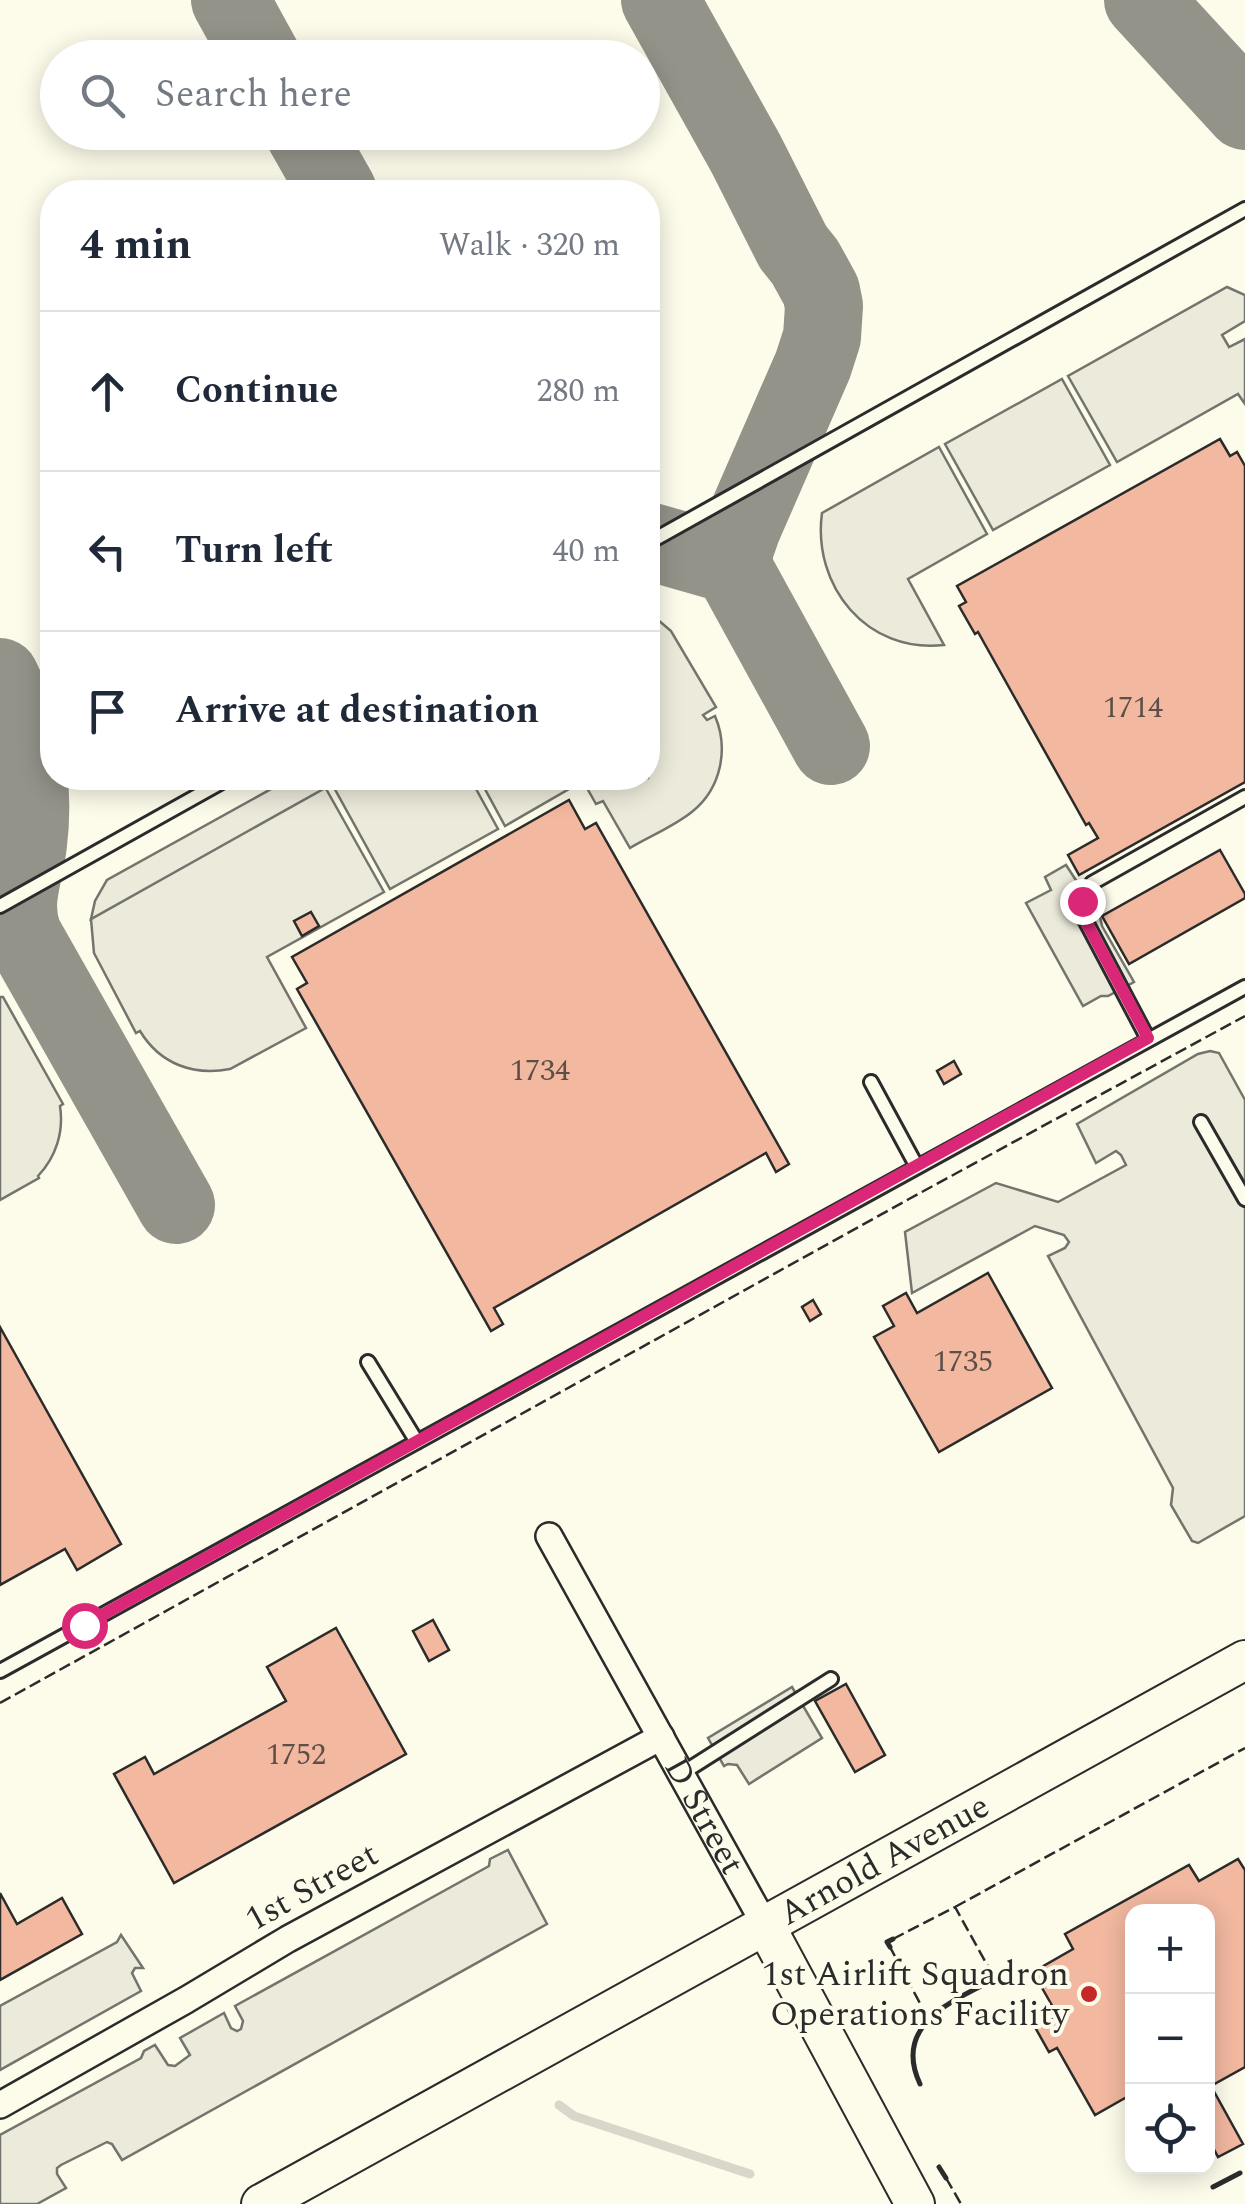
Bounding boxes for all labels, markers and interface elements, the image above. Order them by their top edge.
search box [40,40,660,150]
text: Search here [155,66,352,124]
icon: search [75,68,130,123]
text: 4 min [80,214,192,277]
text: Walk · 320 m [439,221,620,270]
text: Continue [175,362,338,420]
icon: ahead [80,364,135,419]
text: 280 m [536,367,620,416]
text: Turn left [175,522,333,580]
icon: left [80,524,135,579]
text: 40 m [552,527,620,576]
text: Arrive at destination [175,682,539,740]
icon: arrive [80,684,135,739]
house number: 1714 [1103,685,1163,731]
route end [1060,879,1106,925]
house number: 1734 [510,1048,570,1094]
house number: 1735 [933,1339,993,1385]
route start [62,1603,108,1649]
house number: 1752 [266,1732,326,1778]
street label: D Street [650,1747,759,1884]
street label: Arnold Avenue [769,1780,999,1939]
street label: 1st Street [236,1829,388,1945]
map controls [1125,1904,1215,2174]
button: + [1125,1904,1215,1994]
place label: 1st Airlift Squadron Operations Facility [762,1948,1070,2041]
marker: 1st Airlift Squadron Operations Facility [1078,1983,1100,2005]
button: − [1125,1994,1215,2084]
button: locate [1125,2084,1215,2174]

